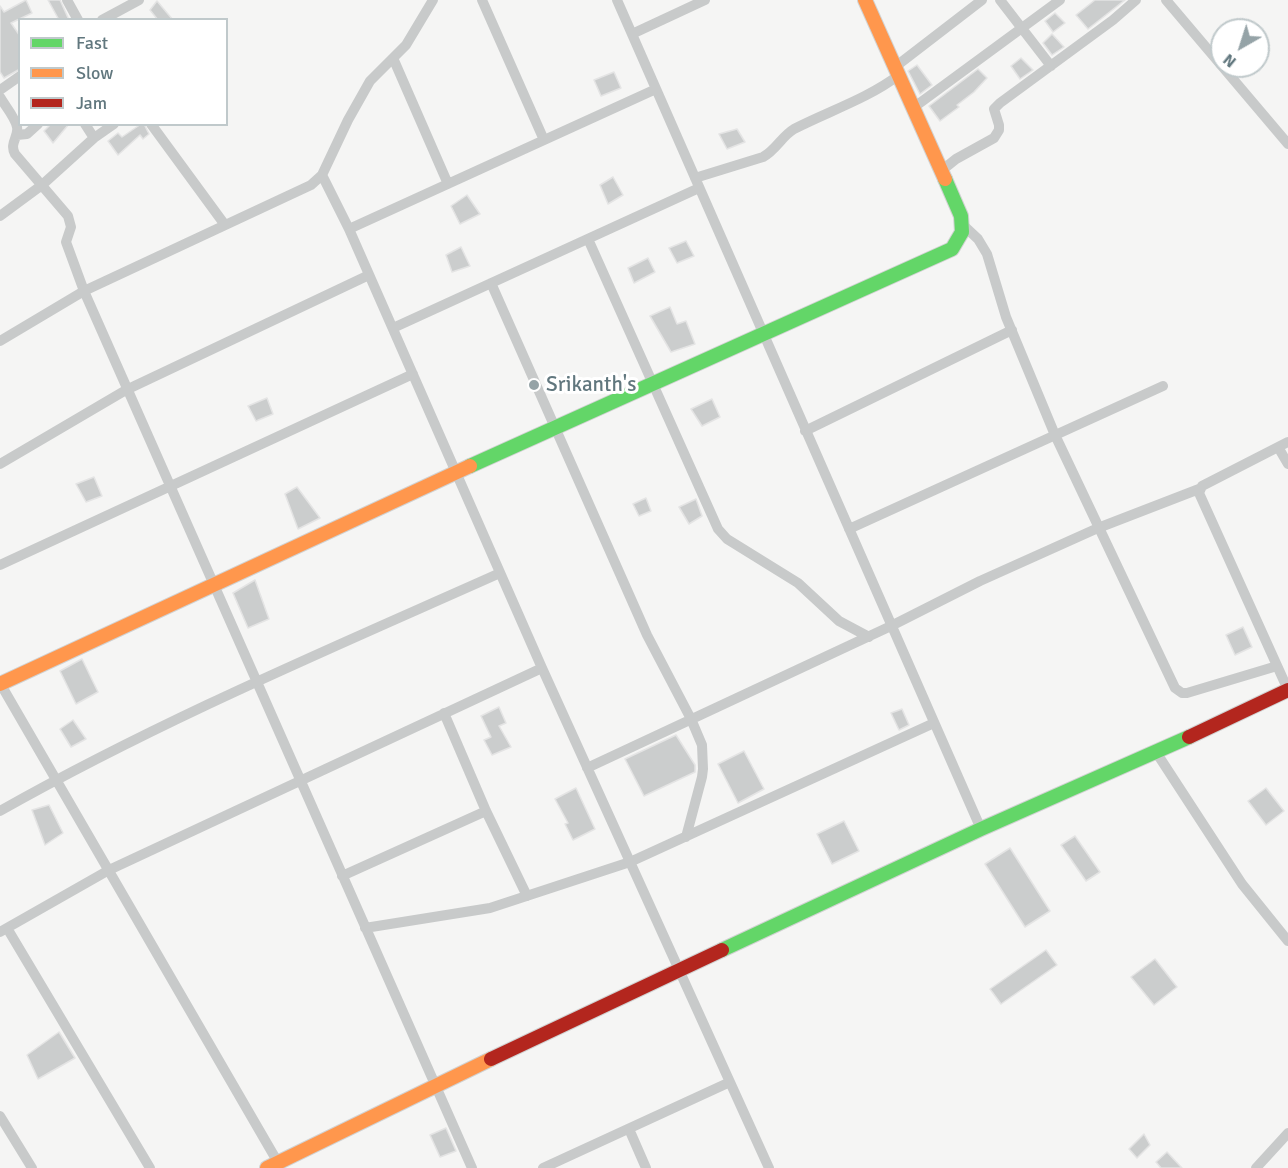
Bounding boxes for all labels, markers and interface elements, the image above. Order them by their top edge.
legend [18,18,228,126]
north arrow [1210,18,1270,78]
text: Fast [76,32,108,54]
text: N [1219,49,1241,72]
text: Slow [76,62,113,84]
text: Jam [76,92,107,114]
place label: Srikanth's [546,372,636,398]
marker: Srikanth's [527,378,541,392]

